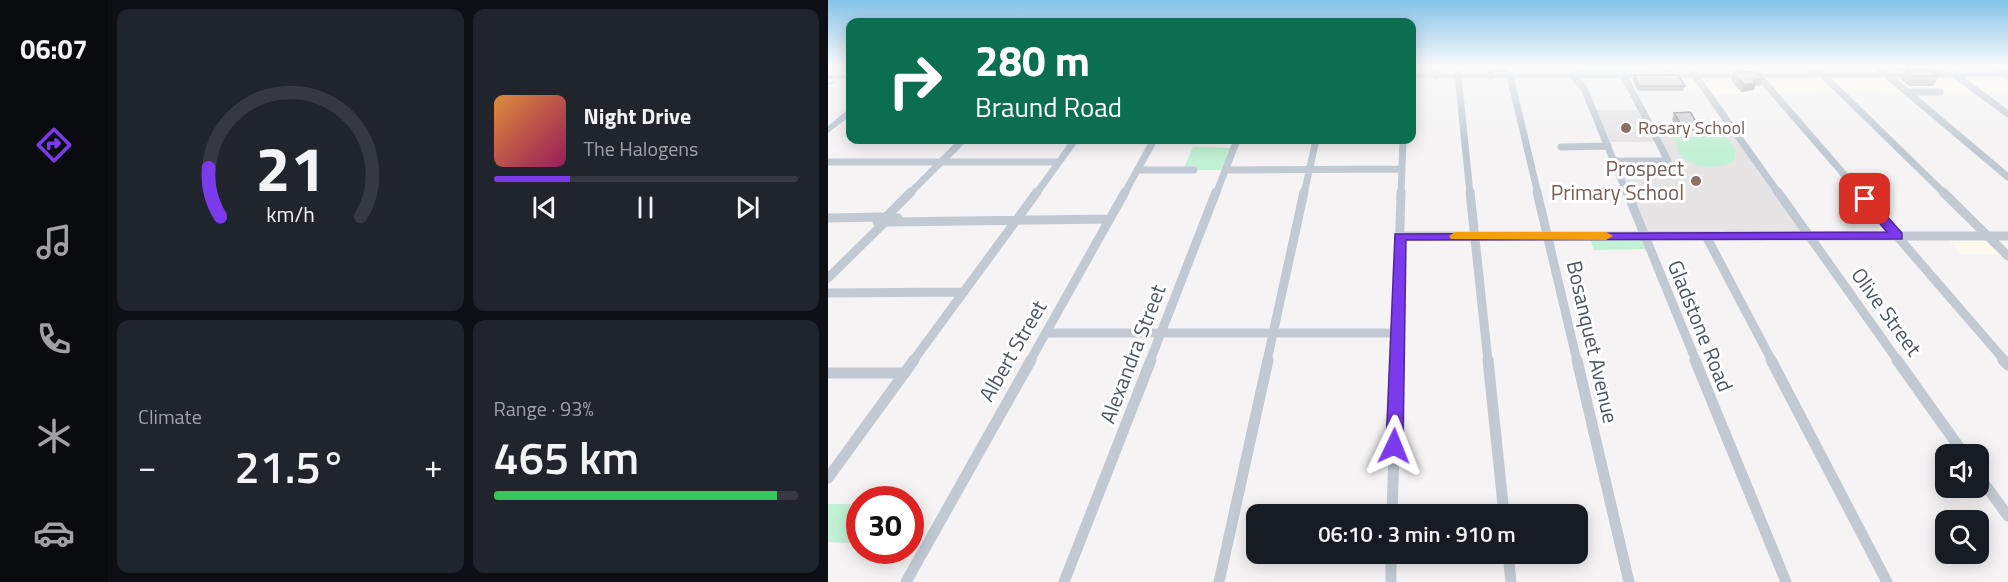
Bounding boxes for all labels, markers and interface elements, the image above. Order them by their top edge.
text: 06:07 [20,28,88,69]
text: 280 m [975,28,1090,92]
icon: right [876,42,954,120]
text: Braund Road [975,86,1122,127]
text: Night Drive [584,99,691,133]
place label: Rosary School [1638,114,1745,141]
text: 21 [255,120,325,215]
marker: Rosary School [1619,121,1633,135]
icon: directions [33,124,75,166]
text: The Halogens [584,133,698,164]
place label: Prospect Primary School [1551,152,1685,208]
pin [1839,173,1890,224]
marker: Prospect Primary School [1689,174,1703,188]
icon: arrive [1848,182,1881,215]
icon: previous [528,191,561,224]
icon: pause [629,191,662,224]
icon: next [731,191,764,224]
text: km/h [266,198,315,230]
icon: music [33,221,75,263]
street label: Gladstone Road [1660,255,1742,396]
street label: Bosanquet Avenue [1559,257,1627,426]
street label: Olive Street [1844,261,1930,363]
street label: Alexandra Street [1091,279,1174,428]
street label: Albert Street [970,293,1054,407]
icon: phone [33,318,75,360]
text: Range · 93% [494,393,594,424]
text: Climate [138,401,202,432]
position arrow [1362,414,1426,478]
icon: climate [33,415,75,457]
text: 465 km [494,423,639,491]
text: 21.5° [234,432,346,500]
text: − [138,441,156,491]
text: + [424,441,443,491]
map controls [1935,444,1989,564]
button: sound [1935,444,1989,498]
speed limit sign: 30 [846,486,924,564]
button: search [1935,510,1989,564]
icon: car [33,512,75,554]
text: 06:10 · 3 min · 910 m [1318,517,1516,551]

